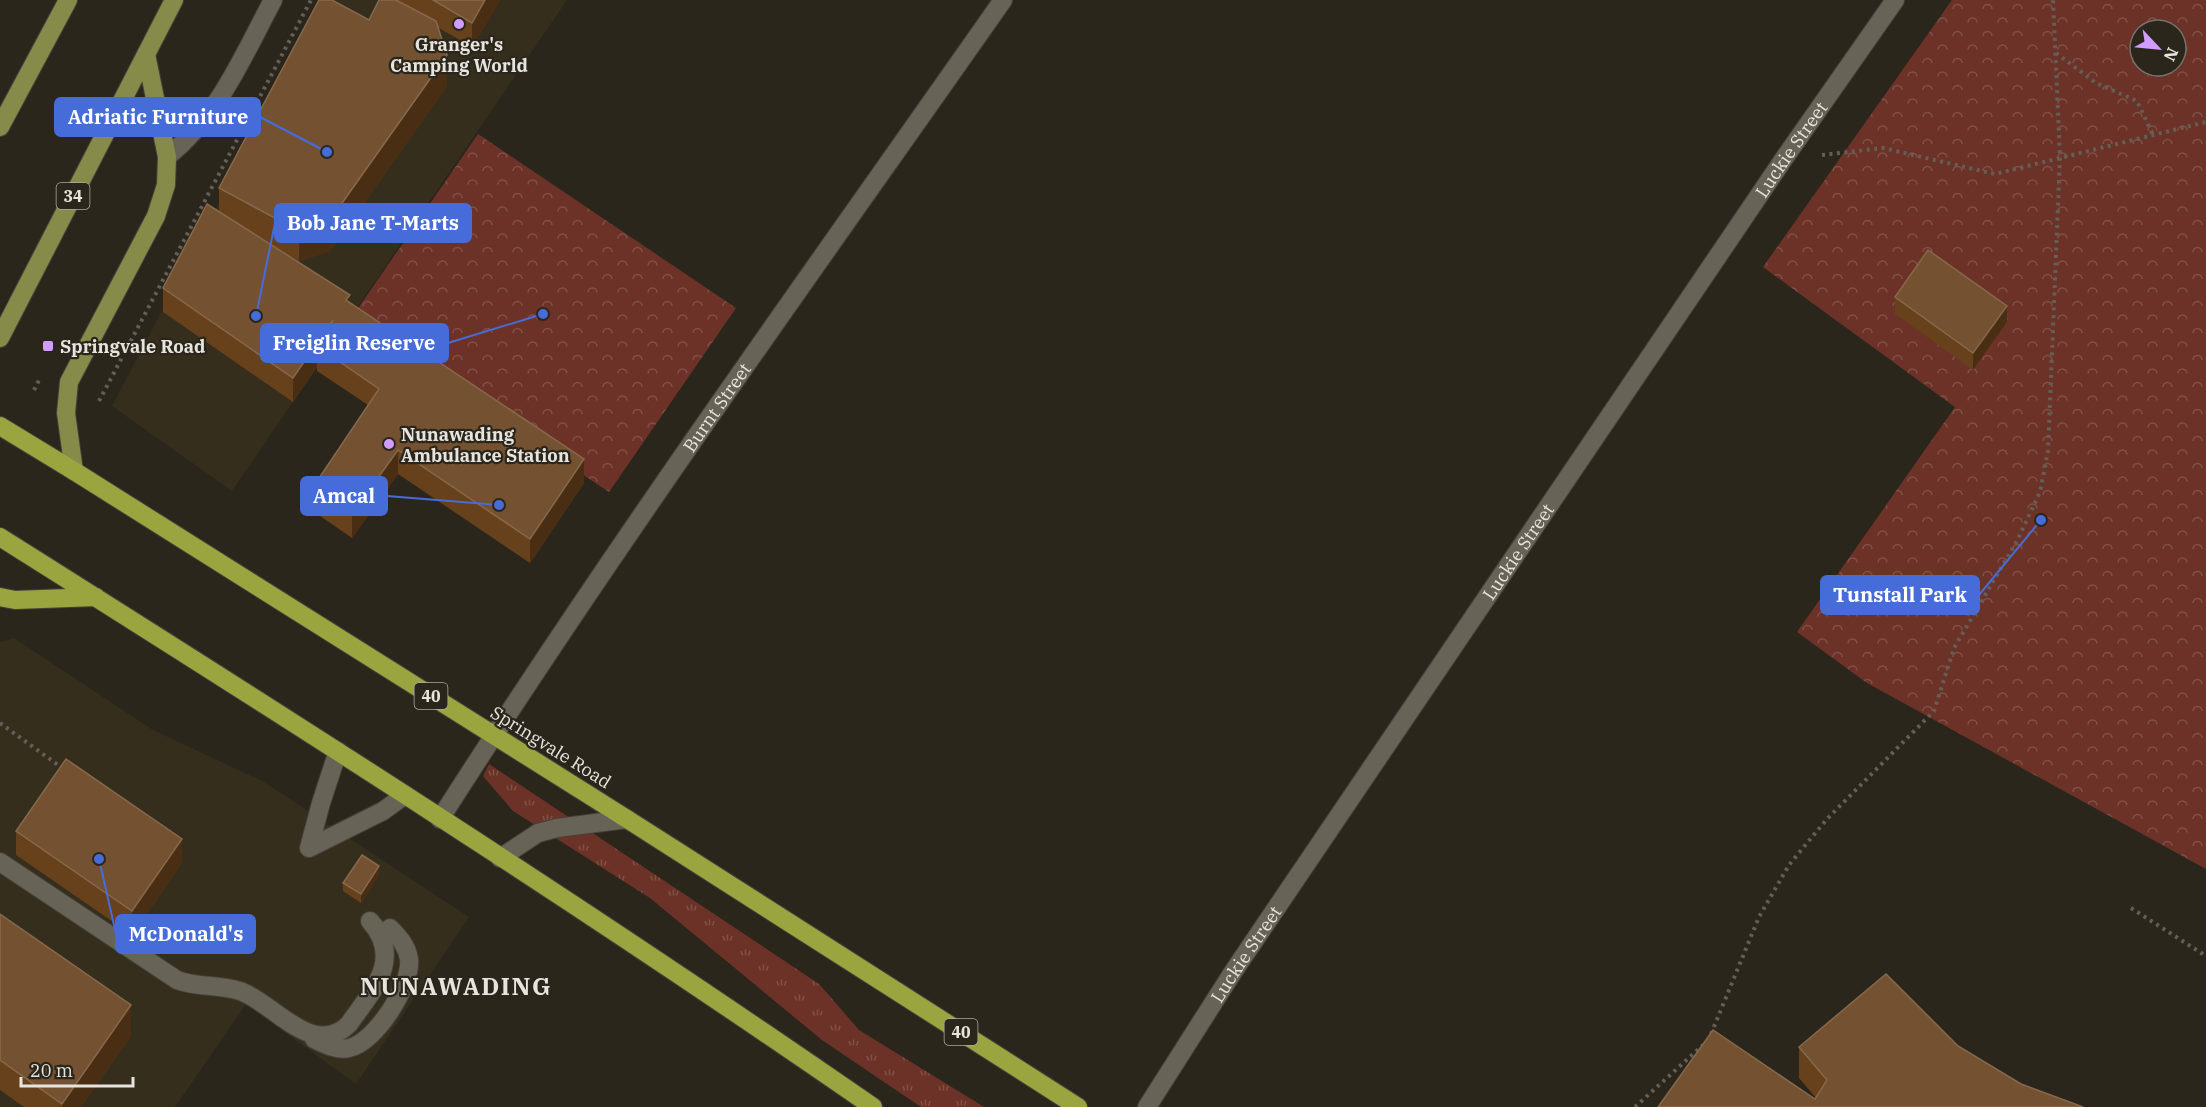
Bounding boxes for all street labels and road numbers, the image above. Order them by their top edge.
street label: Luckie Street [1750,97,1832,202]
road number: 34 [56,183,90,209]
street label: Burnt Street [677,358,756,456]
street label: Luckie Street [1477,499,1559,604]
road number: 40 [414,683,448,709]
street label: Springvale Road [486,701,616,793]
street label: Luckie Street [1205,901,1286,1007]
road number: 40 [944,1019,978,1045]

